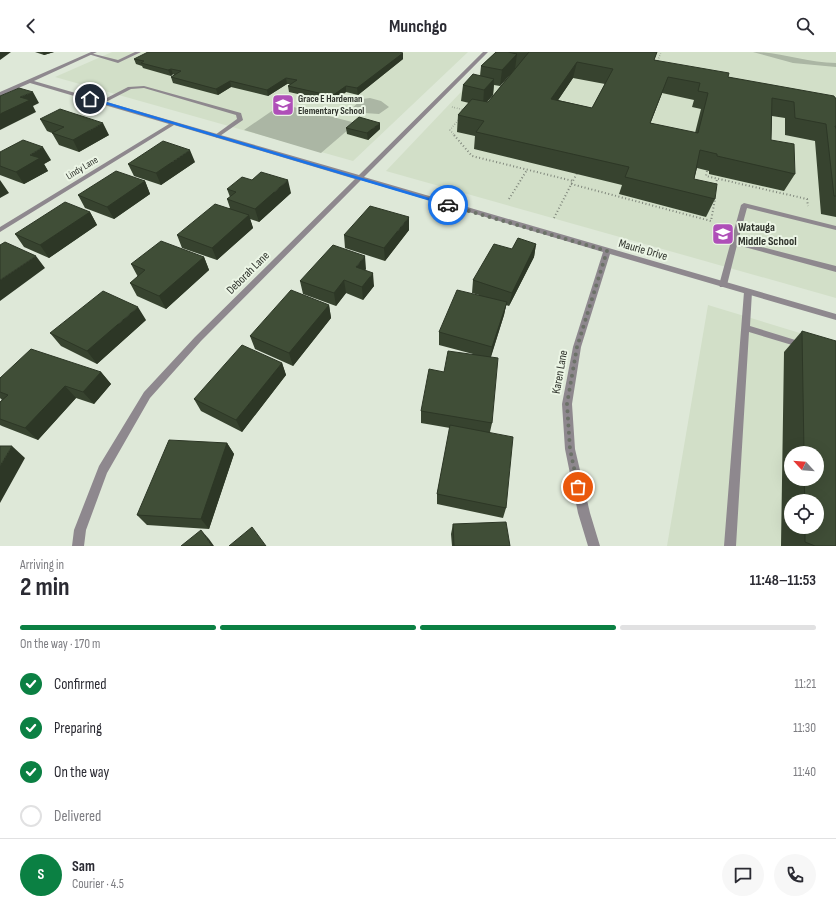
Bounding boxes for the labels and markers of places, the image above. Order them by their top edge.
pin [73,82,107,116]
school or university icon: Grace E Hardeman Elementary School [270,92,296,118]
place label: Grace E Hardeman Elementary School [298,93,364,117]
place label: Watauga Middle School [738,220,797,249]
school or university icon: Watauga Middle School [710,221,736,247]
pin [561,470,595,504]

